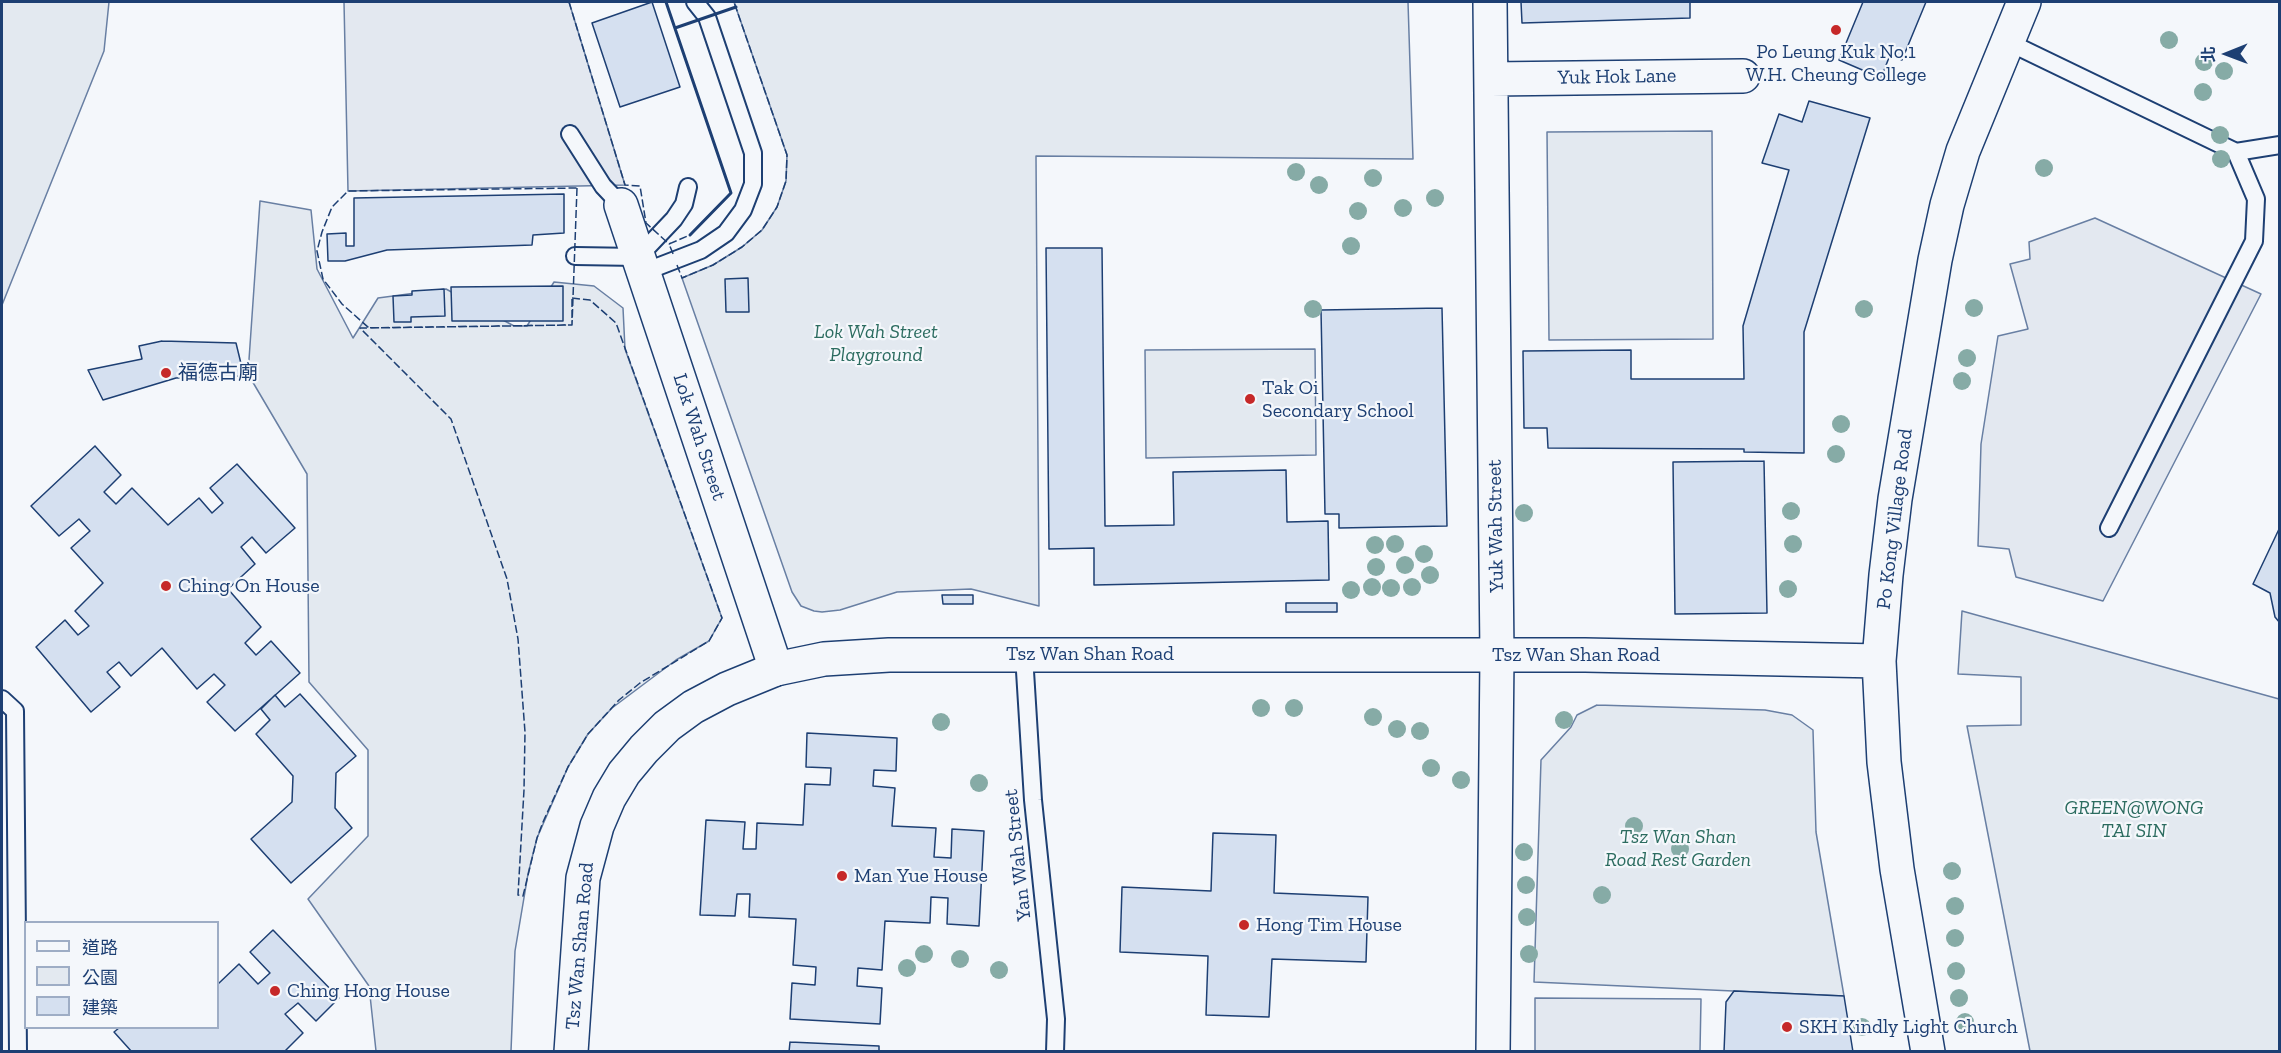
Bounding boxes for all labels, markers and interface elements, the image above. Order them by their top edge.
marker: Po Leung Kuk No.1 W.H. Cheung College [1829,23,1843,37]
north arrow [2197,24,2257,84]
place label: Po Leung Kuk No.1 W.H. Cheung College [1746,40,1926,87]
text: 北 [2199,46,2218,63]
street label: Yuk Hok Lane [1557,64,1677,90]
park label: Lok Wah Street Playground [814,320,938,367]
place label: 福德古廟 [178,361,258,385]
marker: 福德古廟 [159,366,173,380]
street label: Lok Wah Street [667,371,731,503]
place label: Tak Oi Secondary School [1262,376,1414,423]
marker: Tak Oi Secondary School [1243,392,1257,406]
street label: Po Kong Village Road [1872,427,1918,611]
street label: Yuk Wah Street [1483,459,1509,593]
place label: Ching On House [178,574,320,598]
marker: Ching On House [159,579,173,593]
street label: Tsz Wan Shan Road [1006,642,1174,666]
street label: Tsz Wan Shan Road [1492,643,1660,667]
street label: Yan Wah Street [999,788,1037,922]
park label: GREEN@WONG TAI SIN [2064,796,2204,843]
park label: Tsz Wan Shan Road Rest Garden [1605,825,1751,872]
street label: Tsz Wan Shan Road [561,861,599,1031]
place label: Man Yue House [854,864,988,888]
marker: Man Yue House [835,869,849,883]
place label: Hong Tim House [1256,913,1402,937]
marker: Hong Tim House [1237,918,1251,932]
legend [24,921,219,1029]
text: 道路 [82,937,118,959]
text: 公園 [82,967,118,989]
place label: Ching Hong House [287,979,450,1003]
marker: Ching Hong House [268,984,282,998]
text: 建築 [82,997,118,1019]
place label: SKH Kindly Light Church [1799,1015,2018,1039]
marker: SKH Kindly Light Church [1780,1020,1794,1034]

